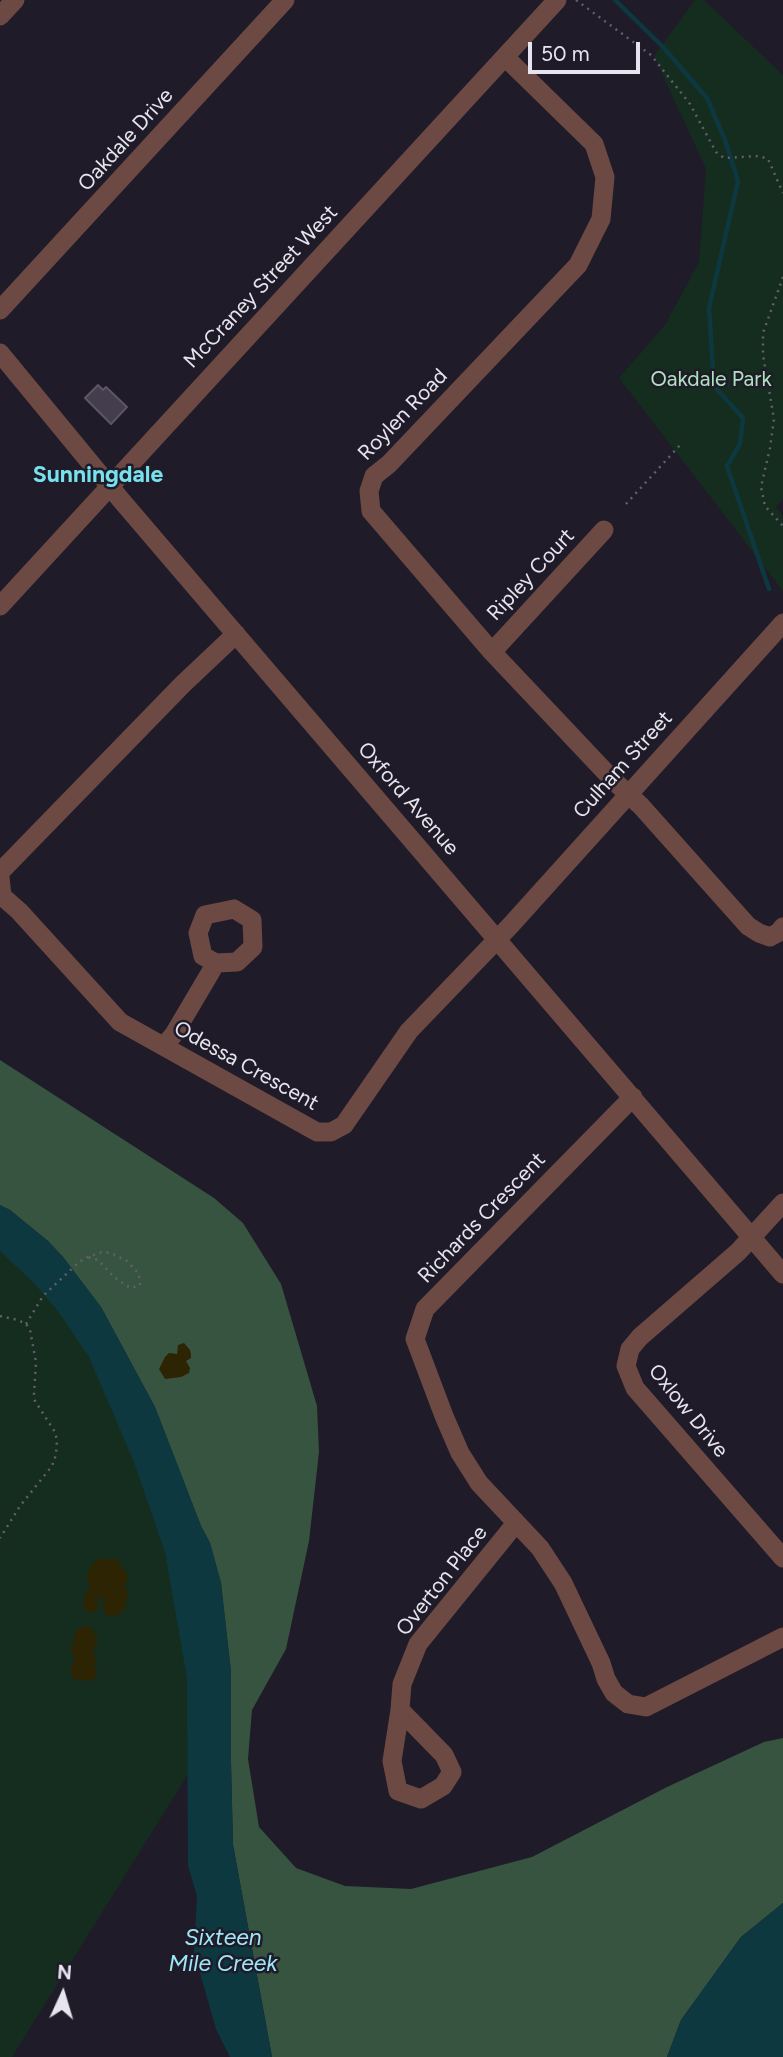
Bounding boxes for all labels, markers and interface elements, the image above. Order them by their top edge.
scale bar [531,28,643,72]
text: 50 m [541,41,590,66]
street label: Oakdale Drive [73,83,179,197]
street label: McCraney Street West [179,200,343,374]
street label: Roylen Road [353,364,453,466]
park label: Oakdale Park [650,367,772,393]
district label: Sunningdale [33,461,163,489]
street label: Ripley Court [482,524,580,626]
street label: Culham Street [568,706,678,824]
street label: Oxford Avenue [352,737,464,861]
street label: Odessa Crescent [169,1016,323,1116]
street label: Richards Crescent [413,1147,551,1289]
street label: Oxlow Drive [643,1359,733,1463]
street label: Overton Place [391,1521,493,1641]
water label: Sixteen Mile Creek [169,1924,277,1978]
north arrow [28,1959,98,2029]
text: N [56,1961,73,1985]

